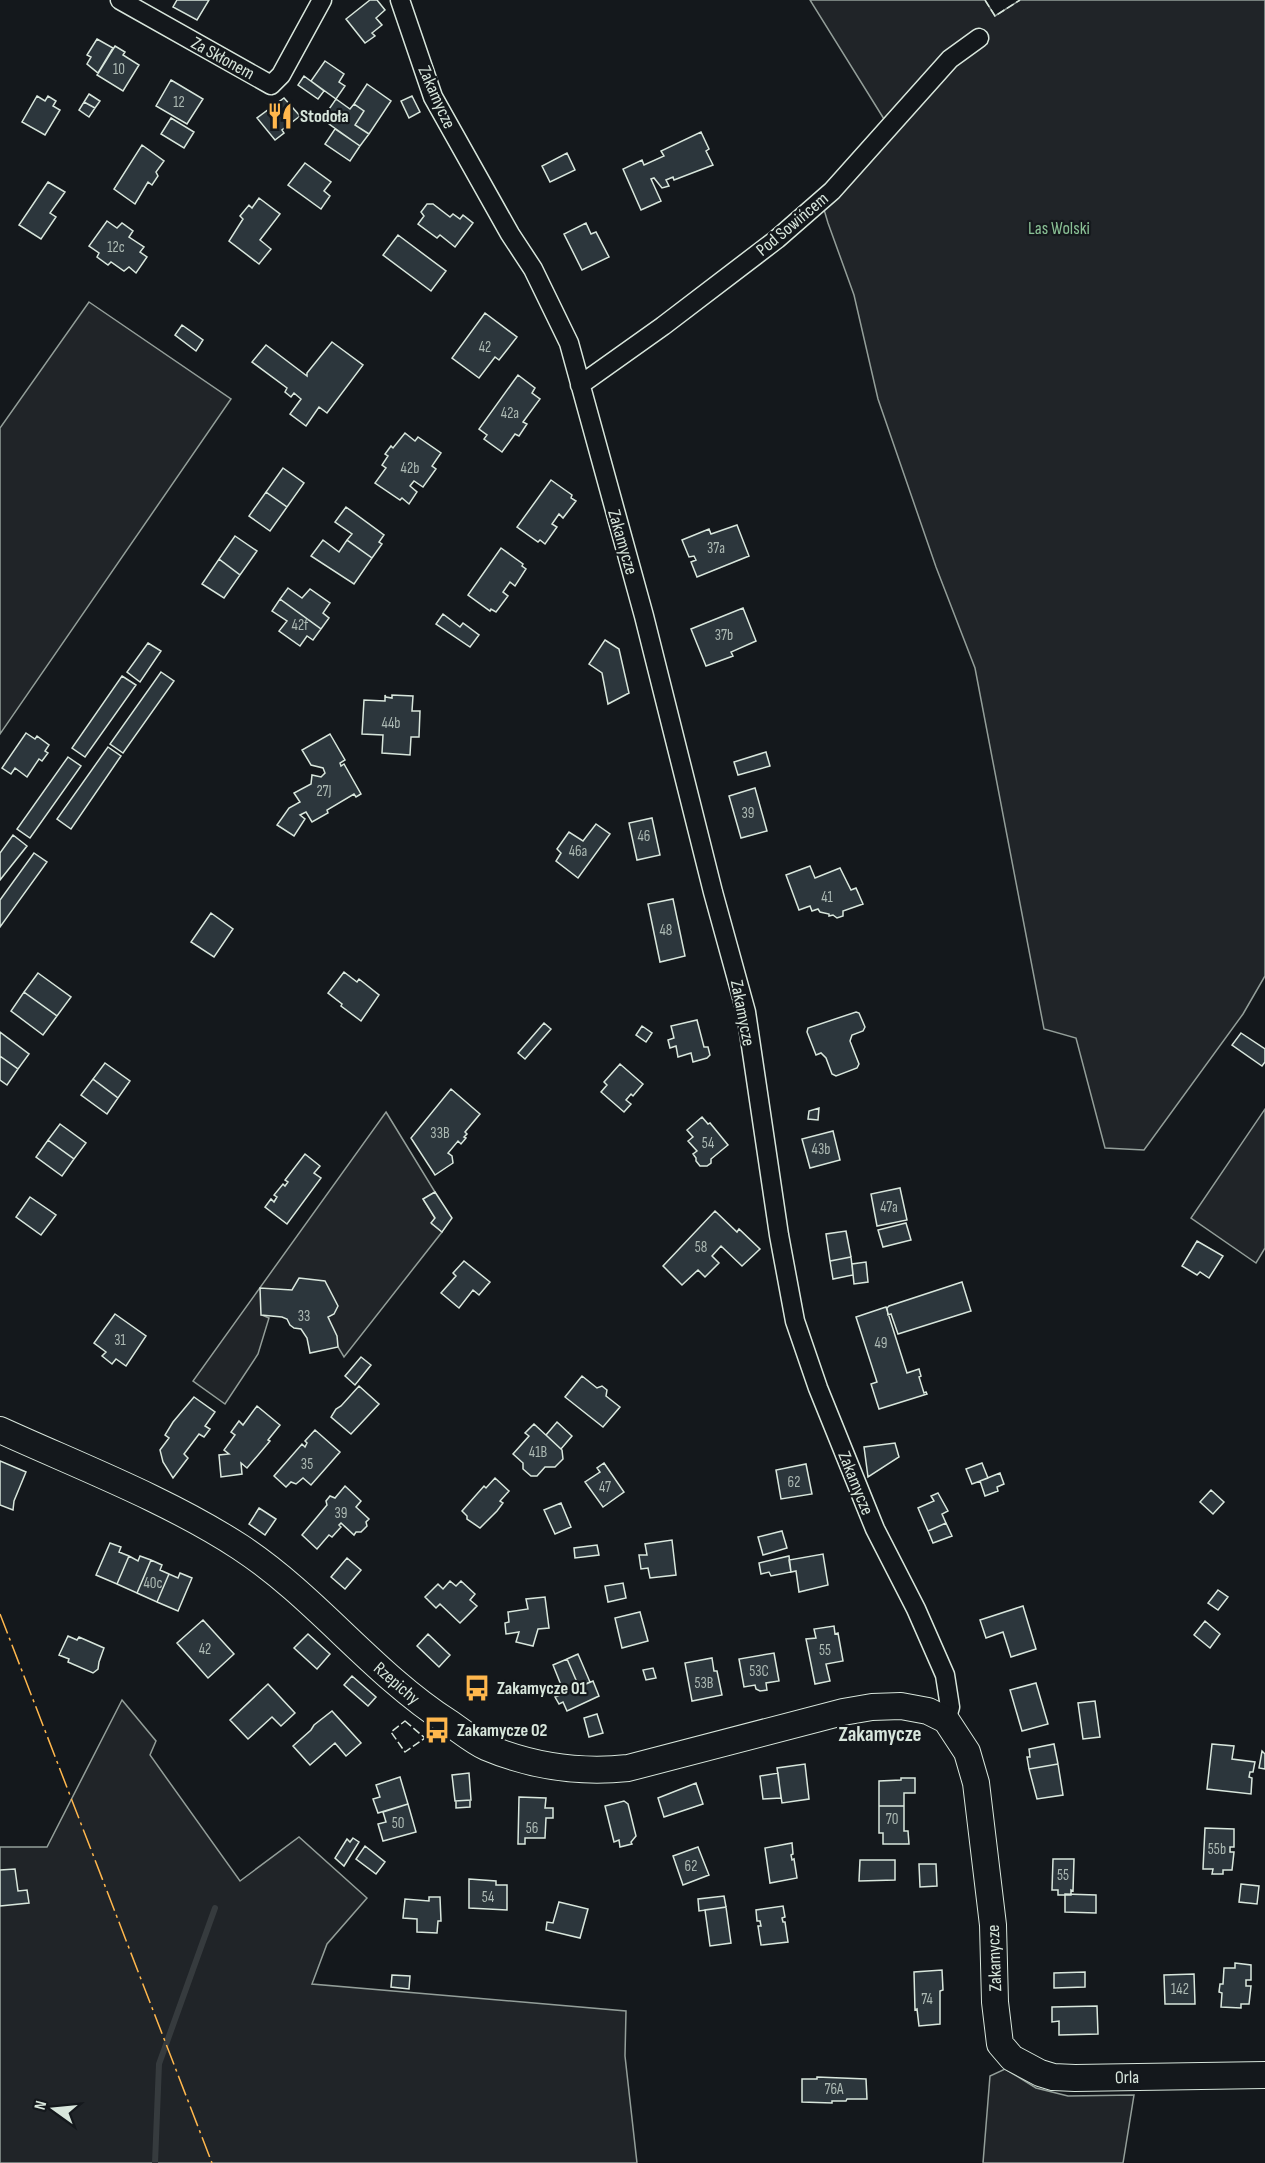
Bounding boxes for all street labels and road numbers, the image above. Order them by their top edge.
street label: Za Skłonem [188,33,258,84]
street label: Zakamycze [413,62,460,132]
street label: Pod Sowińcem [752,188,833,261]
street label: Zakamycze [603,507,642,577]
street label: Zakamycze [726,978,759,1048]
street label: Zakamycze [833,1448,878,1518]
street label: Rzepichy [369,1658,424,1709]
street label: Zakamycze [983,1924,1006,1992]
street label: Orla [1115,2067,1139,2088]

